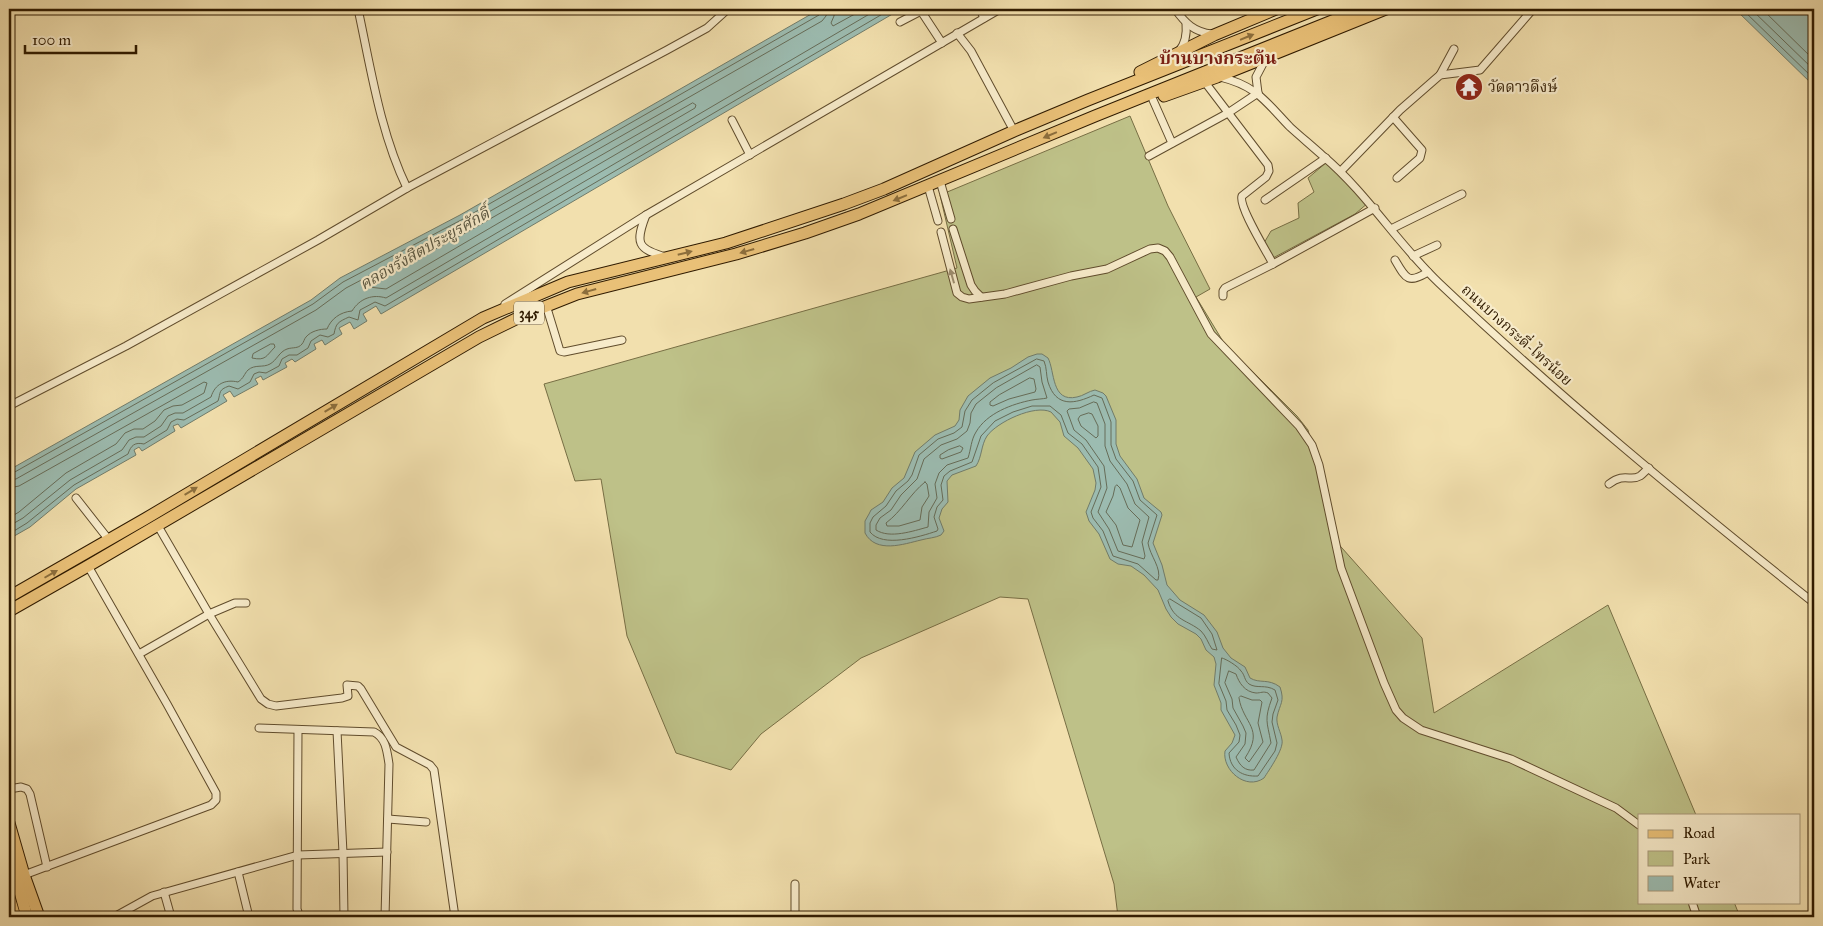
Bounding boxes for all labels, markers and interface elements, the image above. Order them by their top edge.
scale bar [25,22,136,54]
text: 100 m [32,31,72,49]
one-way arrow [1240,32,1254,40]
district label: บ้านบางกระต้น [1159,47,1277,69]
temple icon: วัดดาวดึงษ์ [1454,72,1484,102]
place label: วัดดาวดึงษ์ [1488,77,1558,96]
one-way arrow [1043,131,1057,139]
one-way arrow [893,194,907,202]
water label: คลองรังสิตประยูรศักดิ์ [355,199,497,294]
one-way arrow [739,247,754,255]
one-way arrow [678,249,693,257]
one-way arrow [948,268,956,283]
street label: ถนนบางกระดี่-ไทรน้อย [1458,279,1577,389]
one-way arrow [582,287,597,295]
road number: 345 [514,302,544,324]
one-way arrow [325,404,338,413]
one-way arrow [185,487,198,496]
one-way arrow [45,569,58,578]
legend [1638,814,1800,904]
text: Road [1683,824,1715,842]
text: Park [1683,850,1710,868]
text: Water [1683,874,1720,892]

